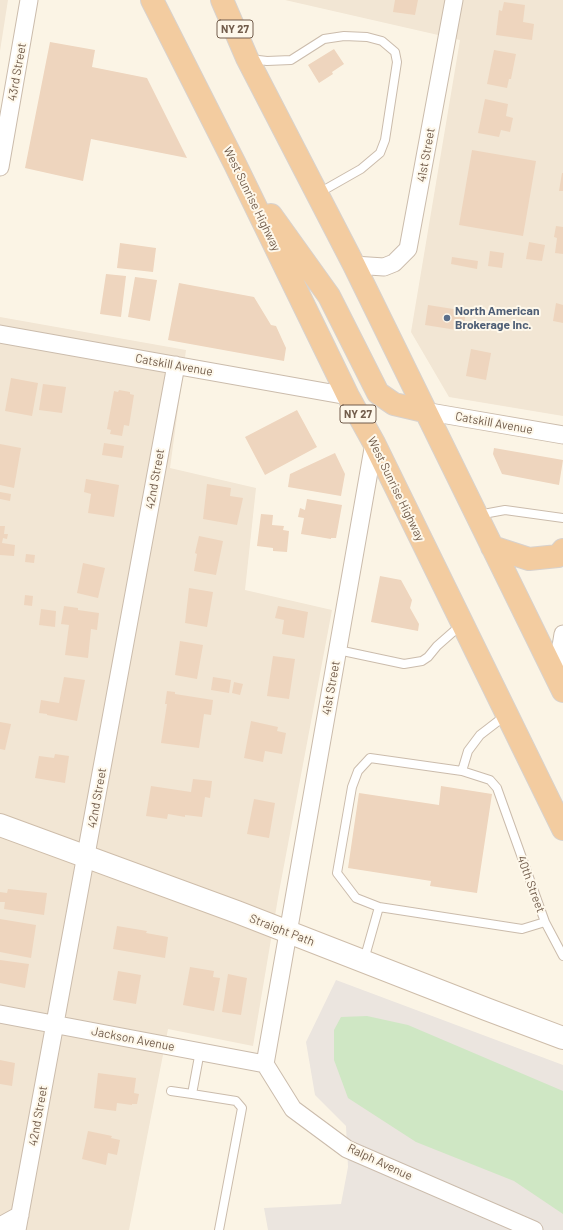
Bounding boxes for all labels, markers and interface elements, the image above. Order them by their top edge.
road number: NY 27 [217,20,253,38]
street label: 43rd Street [5,42,29,102]
street label: 41st Street [414,127,438,183]
street label: West Sunrise Highway [220,144,284,254]
place label: North American Brokerage Inc. [455,304,539,332]
marker: North American Brokerage Inc. [442,313,452,323]
street label: Catskill Avenue [134,351,214,379]
road number: NY 27 [340,405,376,423]
street label: Catskill Avenue [454,409,534,437]
street label: West Sunrise Highway [364,434,428,544]
street label: 42nd Street [143,448,167,510]
street label: 41st Street [319,660,343,716]
street label: 42nd Street [85,767,109,829]
street label: 40th Street [514,854,548,914]
street label: Straight Path [247,911,317,949]
street label: Jackson Avenue [90,1024,176,1054]
street label: 42nd Street [26,1085,50,1147]
street label: Ralph Avenue [345,1141,415,1183]

